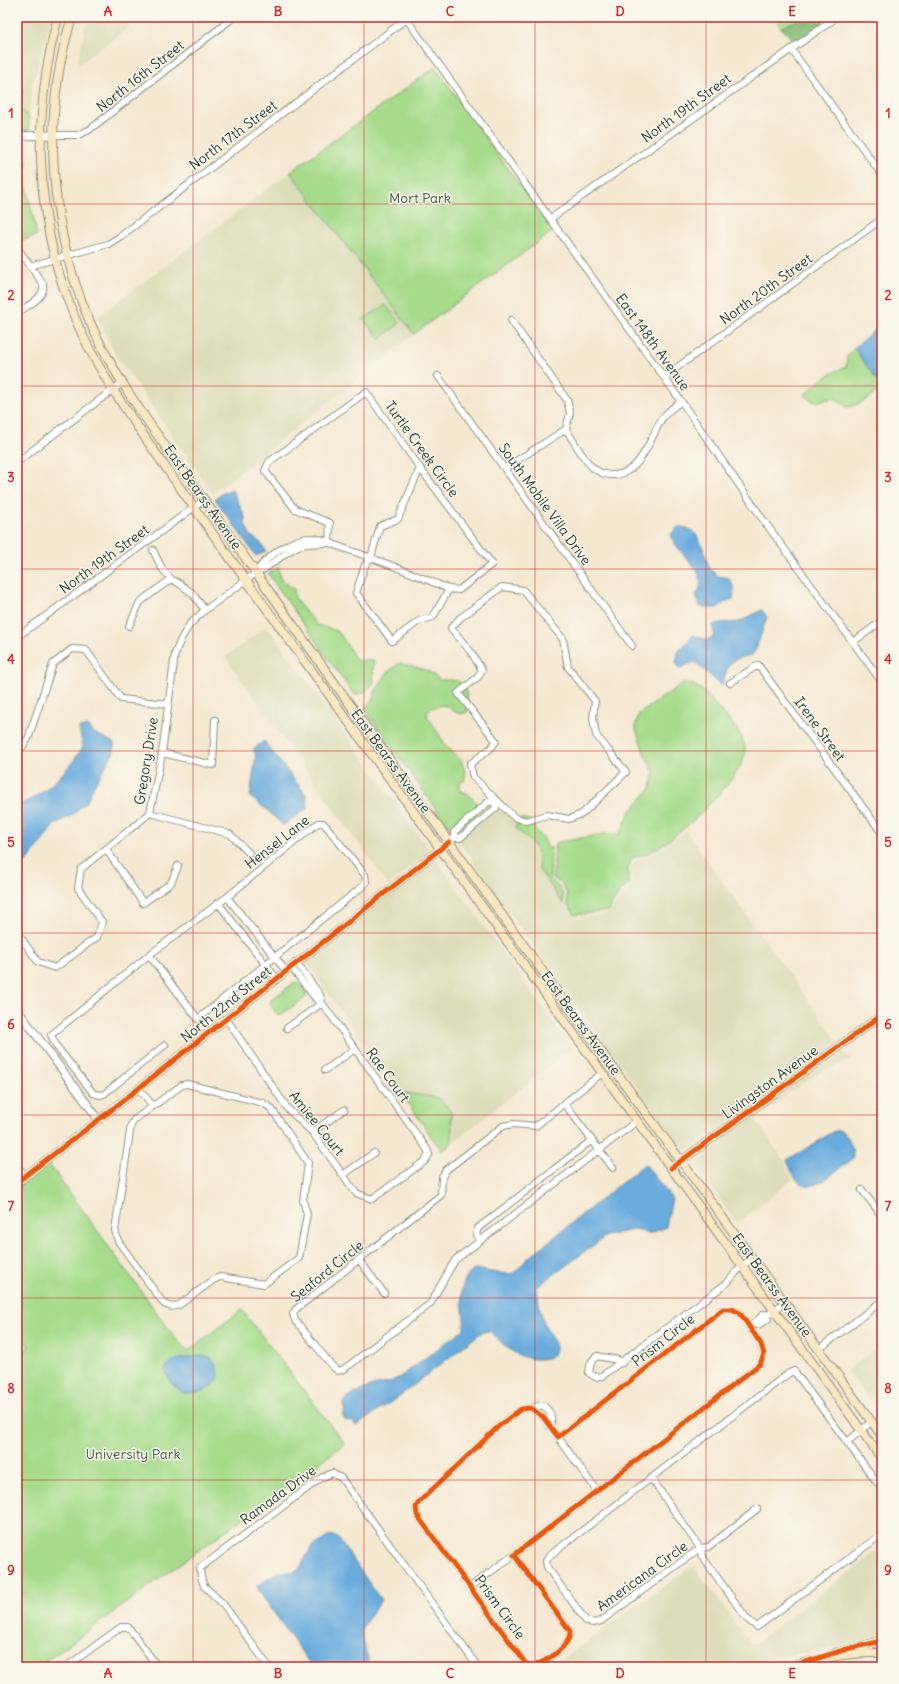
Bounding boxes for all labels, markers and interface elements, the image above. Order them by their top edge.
text: A [104,3,113,20]
text: B [274,3,283,20]
text: C [446,3,455,20]
text: D [615,3,625,20]
text: E [788,3,796,20]
street label: North 16th Street [93,36,188,116]
street label: North 19th Street [638,69,735,147]
street label: North 17th Street [186,96,281,174]
text: 1 [8,105,14,122]
text: 1 [885,105,891,122]
park label: Mort Park [389,189,451,207]
street label: North 20th Street [716,249,816,329]
text: 2 [7,287,15,304]
text: 2 [884,287,892,304]
street label: East 148th Avenue [612,290,694,394]
street label: Turtle Creek Circle [381,397,463,501]
street label: South Mobile Villa Drive [495,439,595,569]
street label: East Bearss Avenue [160,441,246,553]
text: 3 [7,469,15,486]
text: 3 [884,469,892,486]
street label: North 19th Street [56,520,153,598]
text: 4 [7,651,15,668]
text: 4 [884,651,892,668]
street label: Irene Street [791,693,850,765]
street label: East Bearss Avenue [347,706,435,816]
street label: Gregory Drive [130,716,162,806]
street label: Hensel Lane [241,811,313,873]
text: 5 [7,834,15,851]
text: 5 [884,834,892,851]
street label: North 22nd Street [177,962,275,1046]
street label: East Bearss Avenue [537,968,625,1078]
text: 6 [7,1016,15,1033]
text: 6 [884,1016,892,1033]
street label: Livingston Avenue [719,1041,821,1123]
street label: Rae Court [362,1044,414,1106]
street label: Amiee Court [285,1087,349,1159]
text: 7 [8,1198,15,1215]
text: 7 [885,1198,892,1215]
street label: East Bearss Avenue [728,1230,816,1340]
street label: Seaford Circle [287,1236,367,1306]
street label: Prism Circle [628,1310,698,1370]
text: 8 [7,1380,15,1397]
text: 8 [884,1380,892,1397]
park label: University Park [85,1445,181,1463]
street label: Ramada Drive [236,1461,320,1529]
street label: Americana Circle [593,1537,691,1615]
text: 9 [7,1562,15,1579]
text: 9 [884,1562,892,1579]
street label: Prism Circle [471,1571,529,1643]
text: A [104,1665,113,1682]
text: B [274,1665,283,1682]
text: C [446,1665,455,1682]
text: D [615,1665,625,1682]
text: E [788,1665,796,1682]

